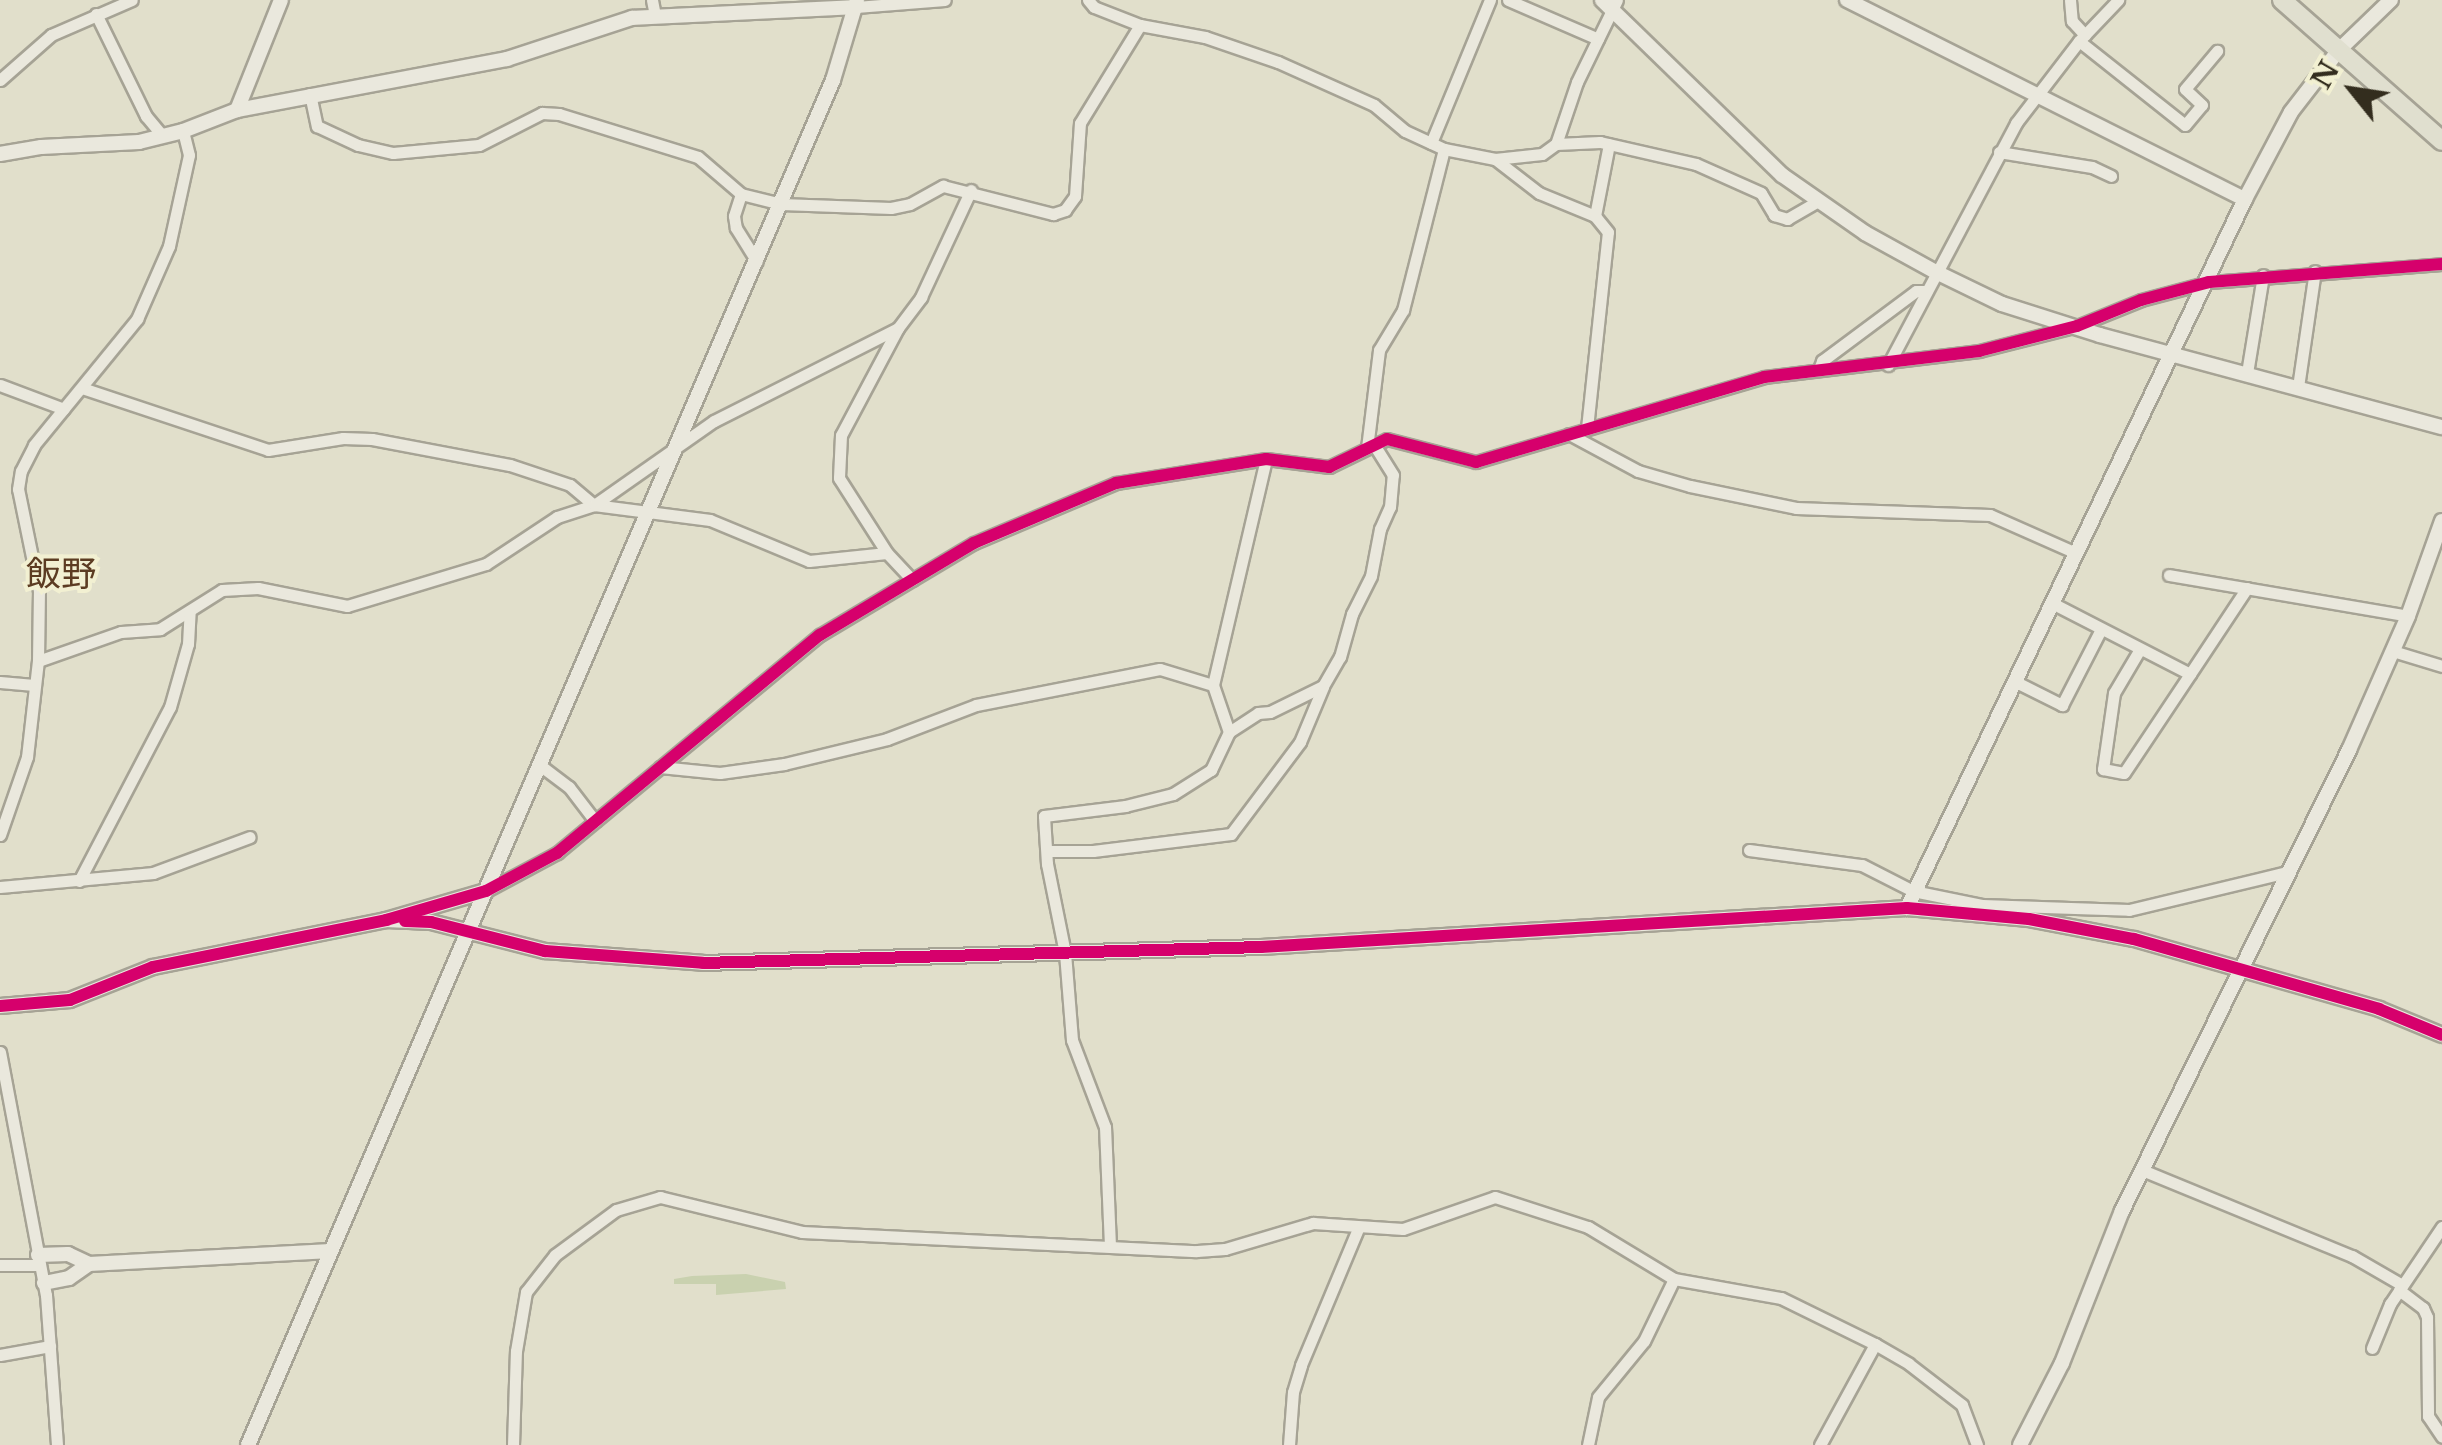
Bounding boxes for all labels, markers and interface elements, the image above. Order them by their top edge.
north arrow [2302,40,2402,140]
text: N [2304,55,2347,95]
district label: 飯野 [26,553,96,595]

